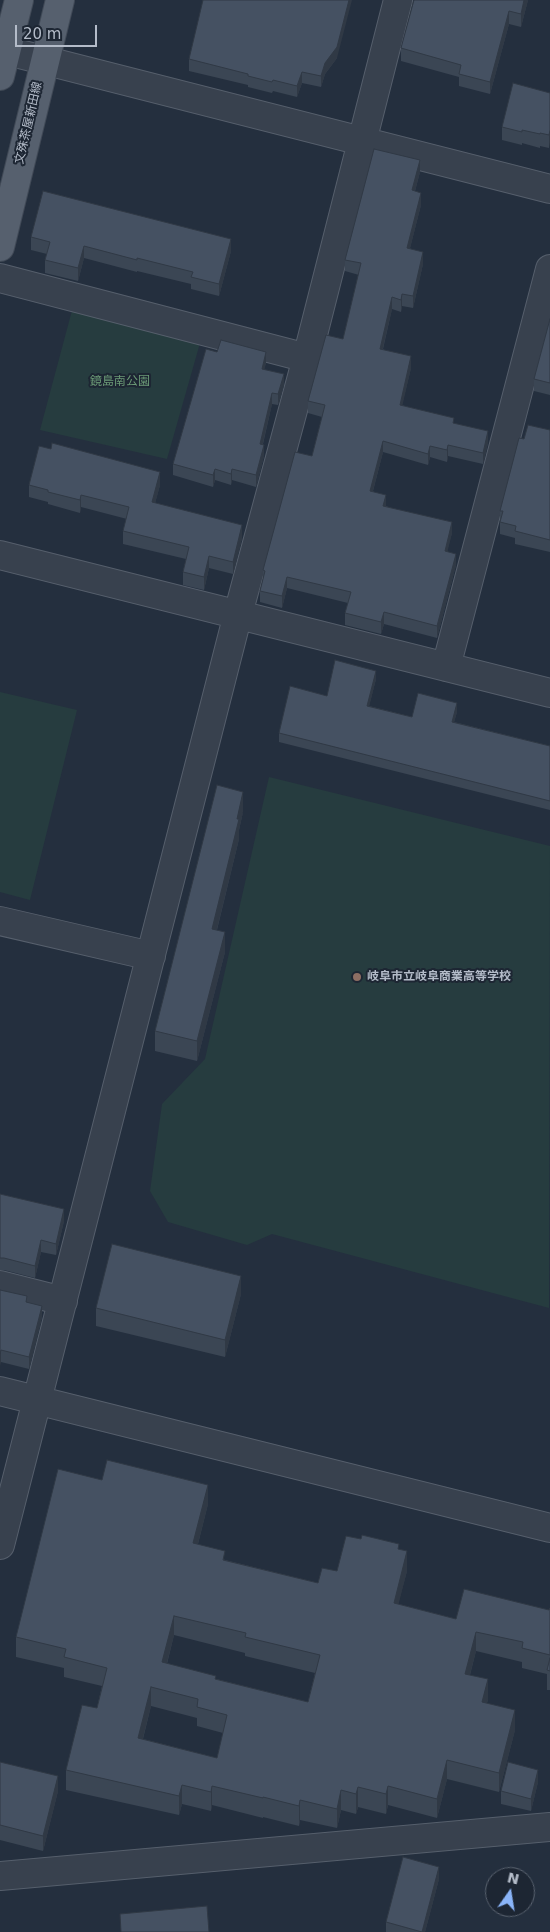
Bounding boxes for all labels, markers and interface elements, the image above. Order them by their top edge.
scale bar [18,15,100,47]
text: 20 m [23,25,61,43]
street label: 文殊茶屋新田線 [13,80,45,166]
park label: 鏡島南公園 [90,375,150,389]
place label: 岐阜市立岐阜商業高等学校 [367,970,511,984]
marker: 岐阜市立岐阜商業高等学校 [351,971,363,983]
north arrow [485,1867,535,1917]
text: N [506,1869,521,1887]

